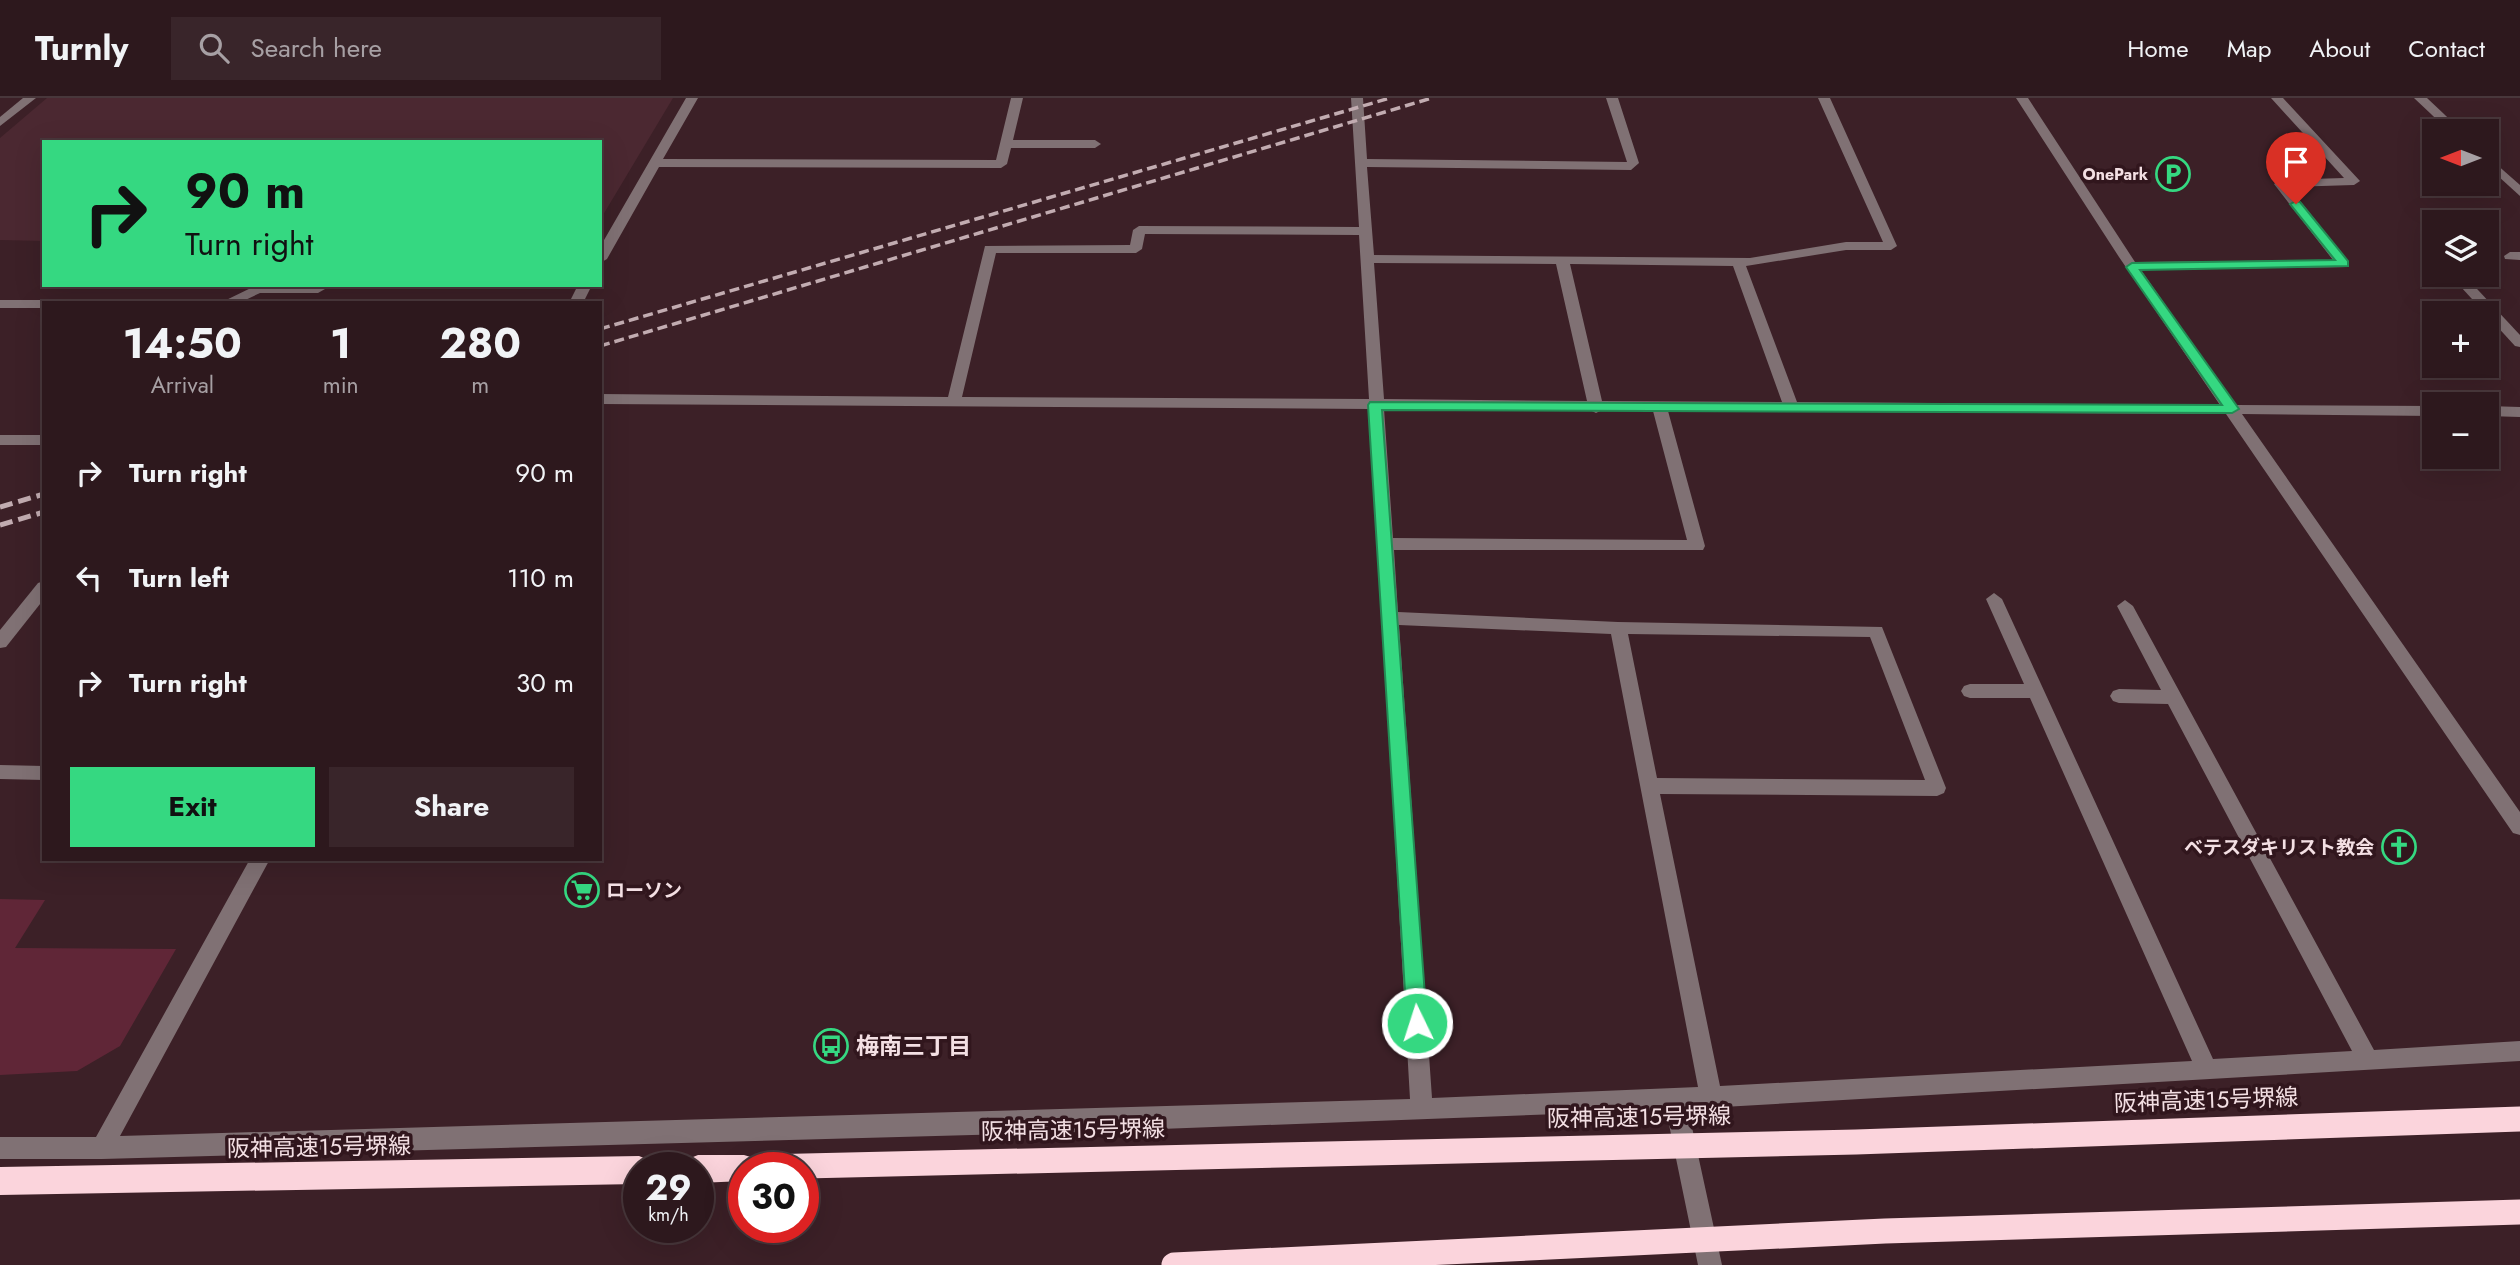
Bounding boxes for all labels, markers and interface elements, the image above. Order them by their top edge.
search box [171,17,661,80]
text: Turnly [35,25,129,72]
icon: search [195,29,233,67]
text: Search here [251,29,382,67]
text: Home [2127,31,2189,66]
text: Map [2227,31,2271,66]
text: About [2309,31,2370,66]
text: Contact [2408,31,2485,66]
north arrow [2422,119,2499,196]
map controls [2422,119,2499,469]
pin [2266,132,2326,204]
icon: arrive [2277,143,2315,181]
parking icon: OnePark [2154,155,2192,193]
text: 90 m [185,156,305,226]
place label: OnePark [2083,163,2149,186]
icon: right [70,168,161,259]
button: layers [2422,210,2499,287]
text: Turn right [185,221,314,267]
button: + [2422,301,2499,378]
text: 14:50 [123,313,242,374]
text: 1 [330,313,351,374]
text: 280 [439,313,521,374]
text: Arrival [151,368,214,402]
text: min [323,368,359,402]
text: m [471,368,489,402]
button: − [2422,392,2499,469]
icon: right [70,454,108,492]
text: Turn right [129,454,247,492]
text: 90 m [515,454,574,492]
icon: left [70,559,108,597]
text: Turn left [129,559,229,597]
text: 110 m [507,559,574,597]
icon: right [70,664,108,702]
text: Turn right [129,664,247,702]
text: 30 m [516,664,574,702]
button: Exit [70,767,315,847]
button: Share [329,767,574,847]
church icon: ベテスダキリスト教会 [2380,828,2418,866]
place label: ベテスダキリスト教会 [2184,834,2374,861]
supermarket icon: ローソン [563,871,601,909]
place label: ローソン [606,877,682,904]
position arrow [1380,986,1454,1060]
bus stop icon: 梅南三丁目 [812,1027,850,1065]
place label: 梅南三丁目 [856,1029,971,1063]
street label: 阪神高速15号堺線 [2113,1080,2299,1120]
street label: 阪神高速15号堺線 [1547,1098,1731,1136]
street label: 阪神高速15号堺線 [981,1111,1165,1149]
street label: 阪神高速15号堺線 [227,1128,411,1166]
speed limit sign: 30 [728,1152,819,1243]
text: 29 [645,1163,692,1213]
text: km/h [648,1202,689,1228]

